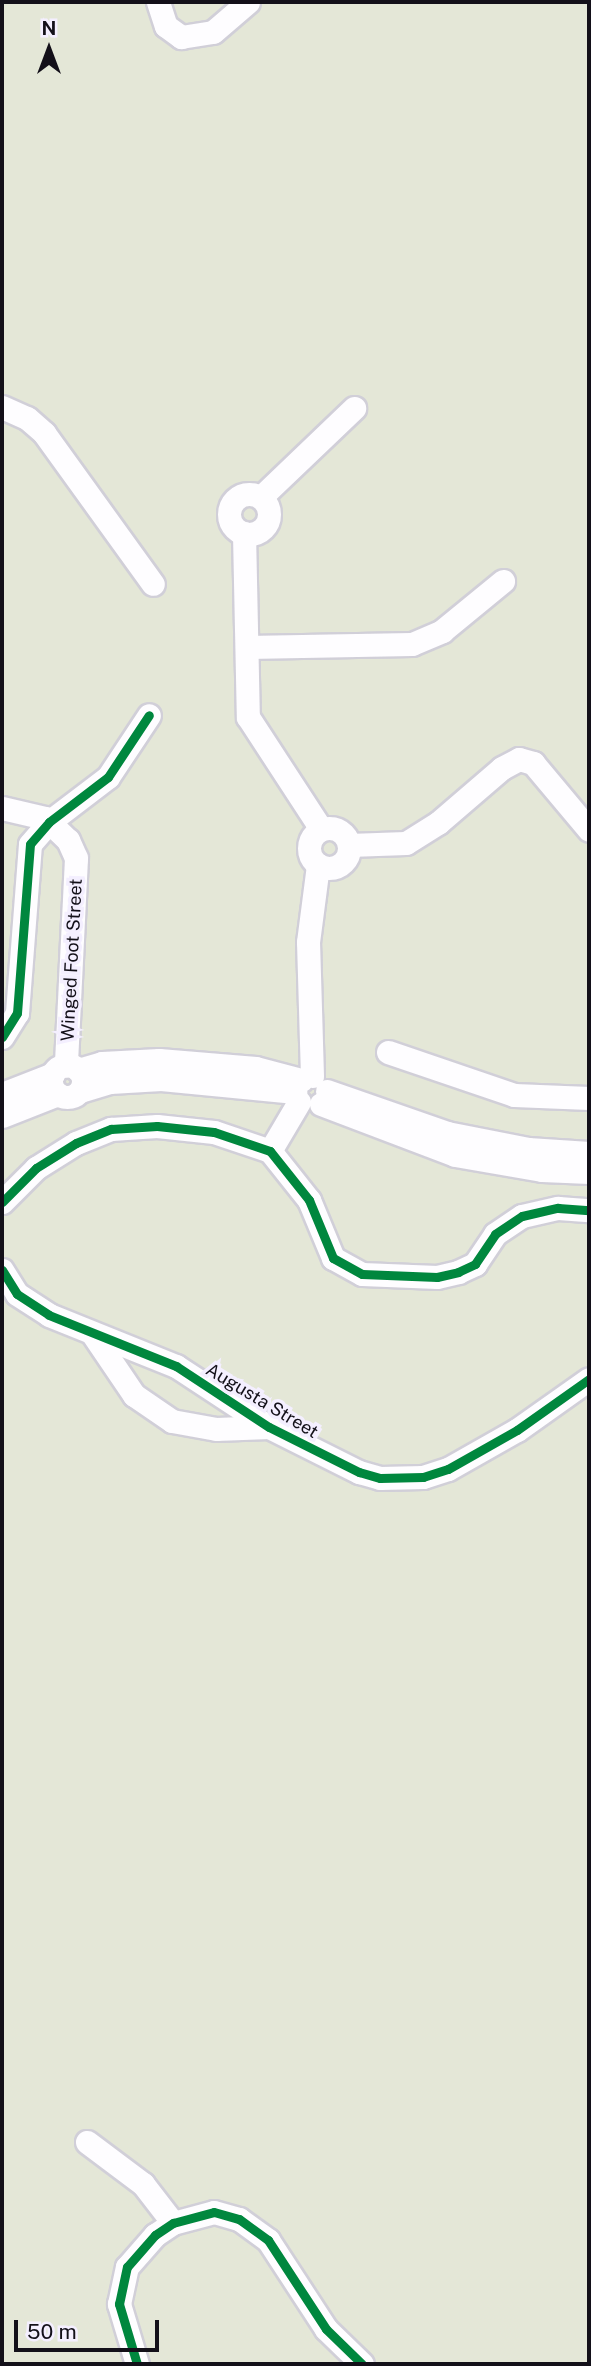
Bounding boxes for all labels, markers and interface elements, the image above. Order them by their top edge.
north arrow [14,14,84,84]
text: N [42,17,56,39]
street label: Winged Foot Street [57,878,87,1042]
street label: Augusta Street [202,1359,322,1443]
scale bar [18,2306,163,2350]
text: 50 m [27,2319,77,2344]

